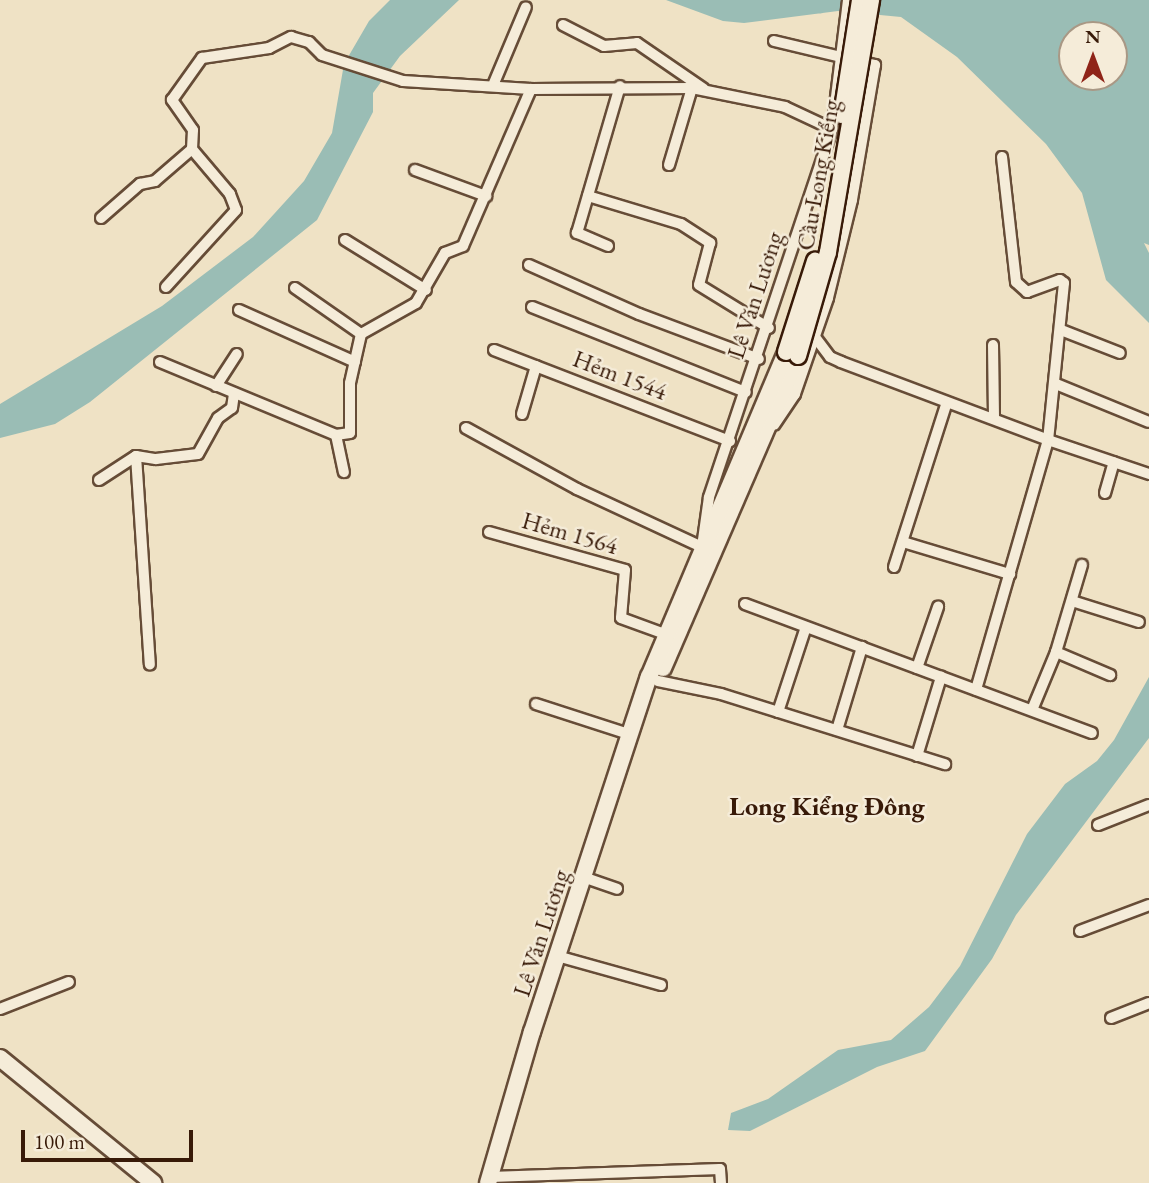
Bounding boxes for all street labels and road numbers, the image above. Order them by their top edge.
street label: Cầu Long Kiểng [791,97,845,253]
street label: Lê Văn Lương [721,228,789,362]
street label: Hẻm 1544 [569,344,671,406]
street label: Hẻm 1564 [519,506,621,560]
street label: Lê Văn Lương [507,866,575,1000]

